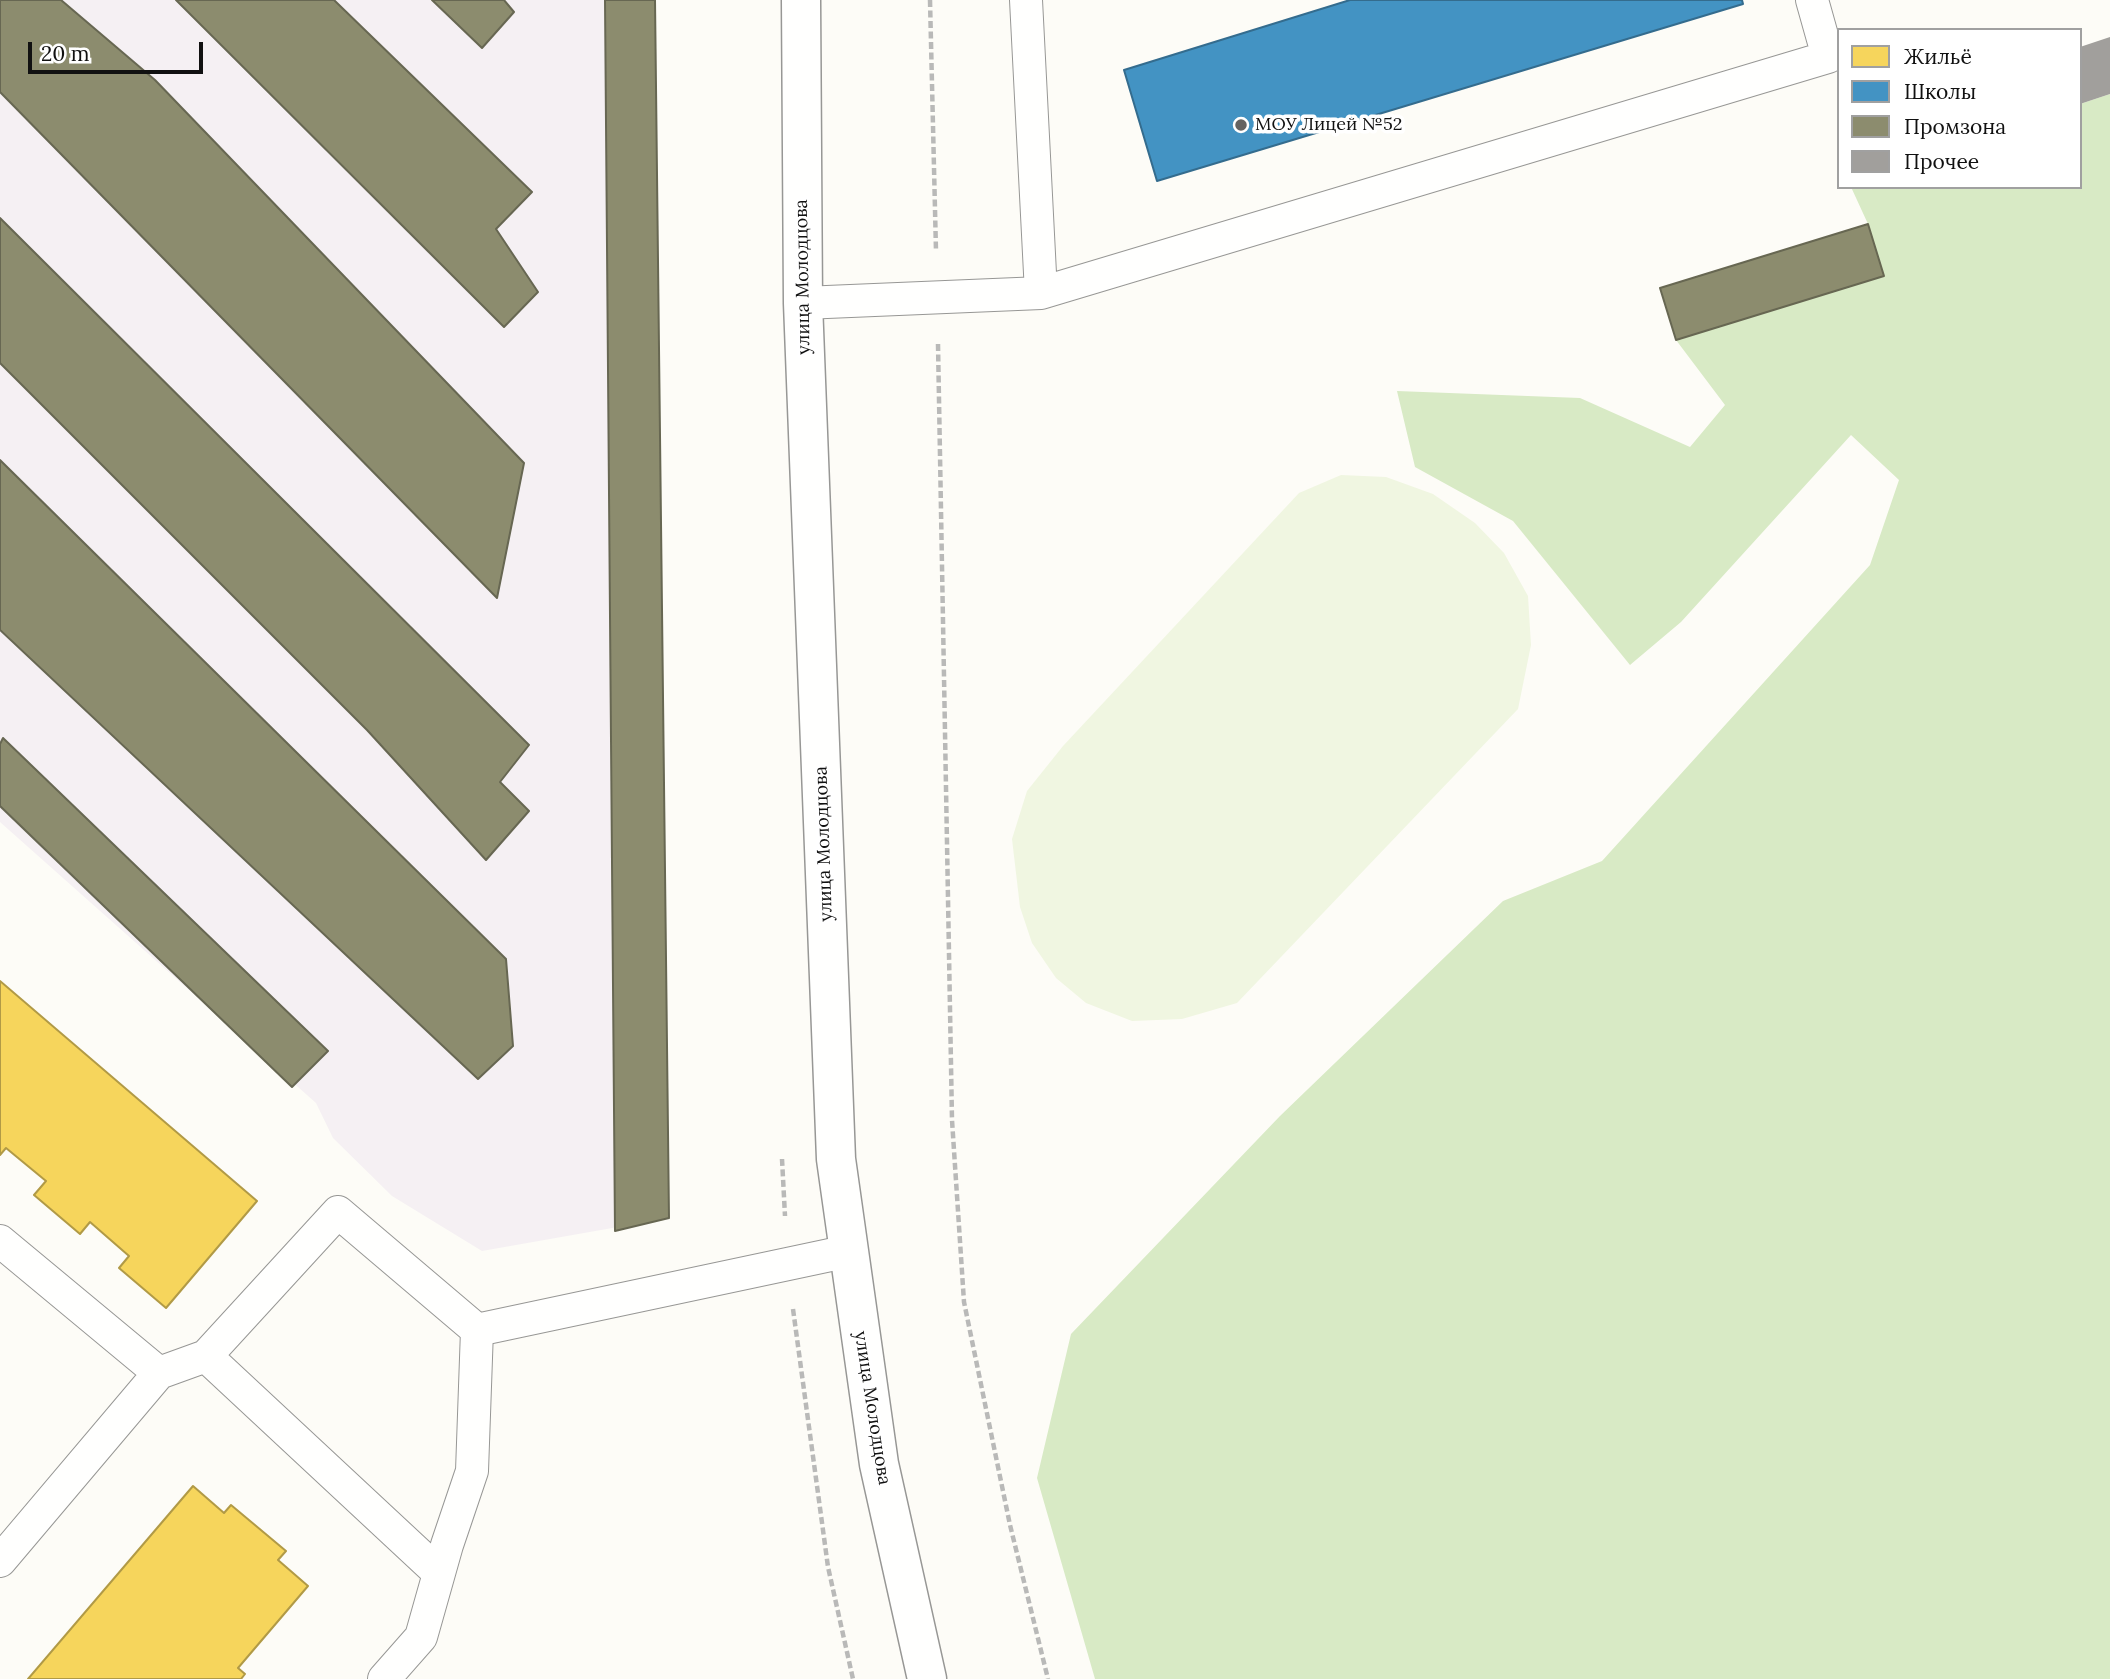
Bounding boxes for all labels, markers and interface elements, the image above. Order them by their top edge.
scale bar [32,28,206,72]
legend [1837,28,2082,189]
text: 20 m [41,40,90,67]
text: Жильё [1904,43,1972,70]
text: Школы [1904,78,1976,105]
text: Промзона [1904,113,2006,140]
place label: МОУ Лицей №52 [1255,114,1402,136]
marker: МОУ Лицей №52 [1233,117,1249,133]
text: Прочее [1904,148,1979,175]
street label: улица Молодцова [791,199,815,355]
street label: улица Молодцова [810,766,838,922]
street label: улица Молодцова [849,1329,895,1487]

